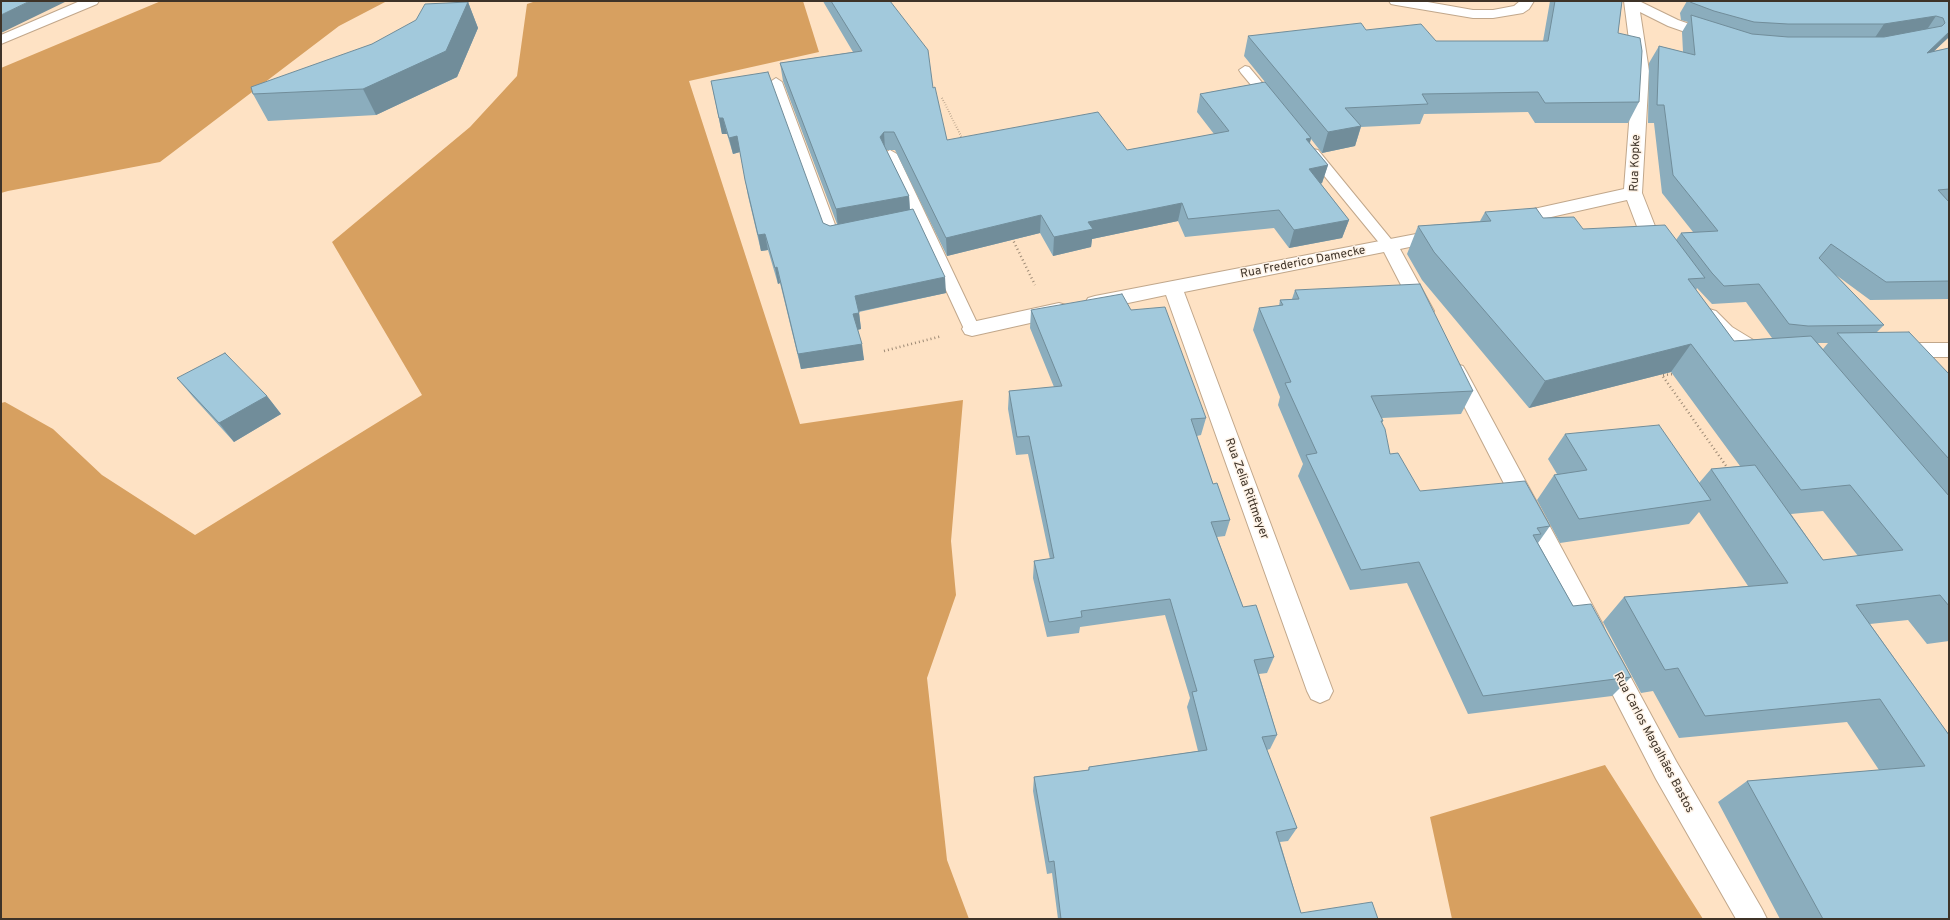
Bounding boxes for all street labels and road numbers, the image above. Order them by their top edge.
street label: Rua Kopke [1628,134,1644,192]
street label: Rua Frederico Damecke [1239,244,1367,282]
street label: Rua Zelia Rittmeyer [1221,436,1271,542]
street label: Rua Carlos Magalhães Bastos [1610,670,1696,816]

